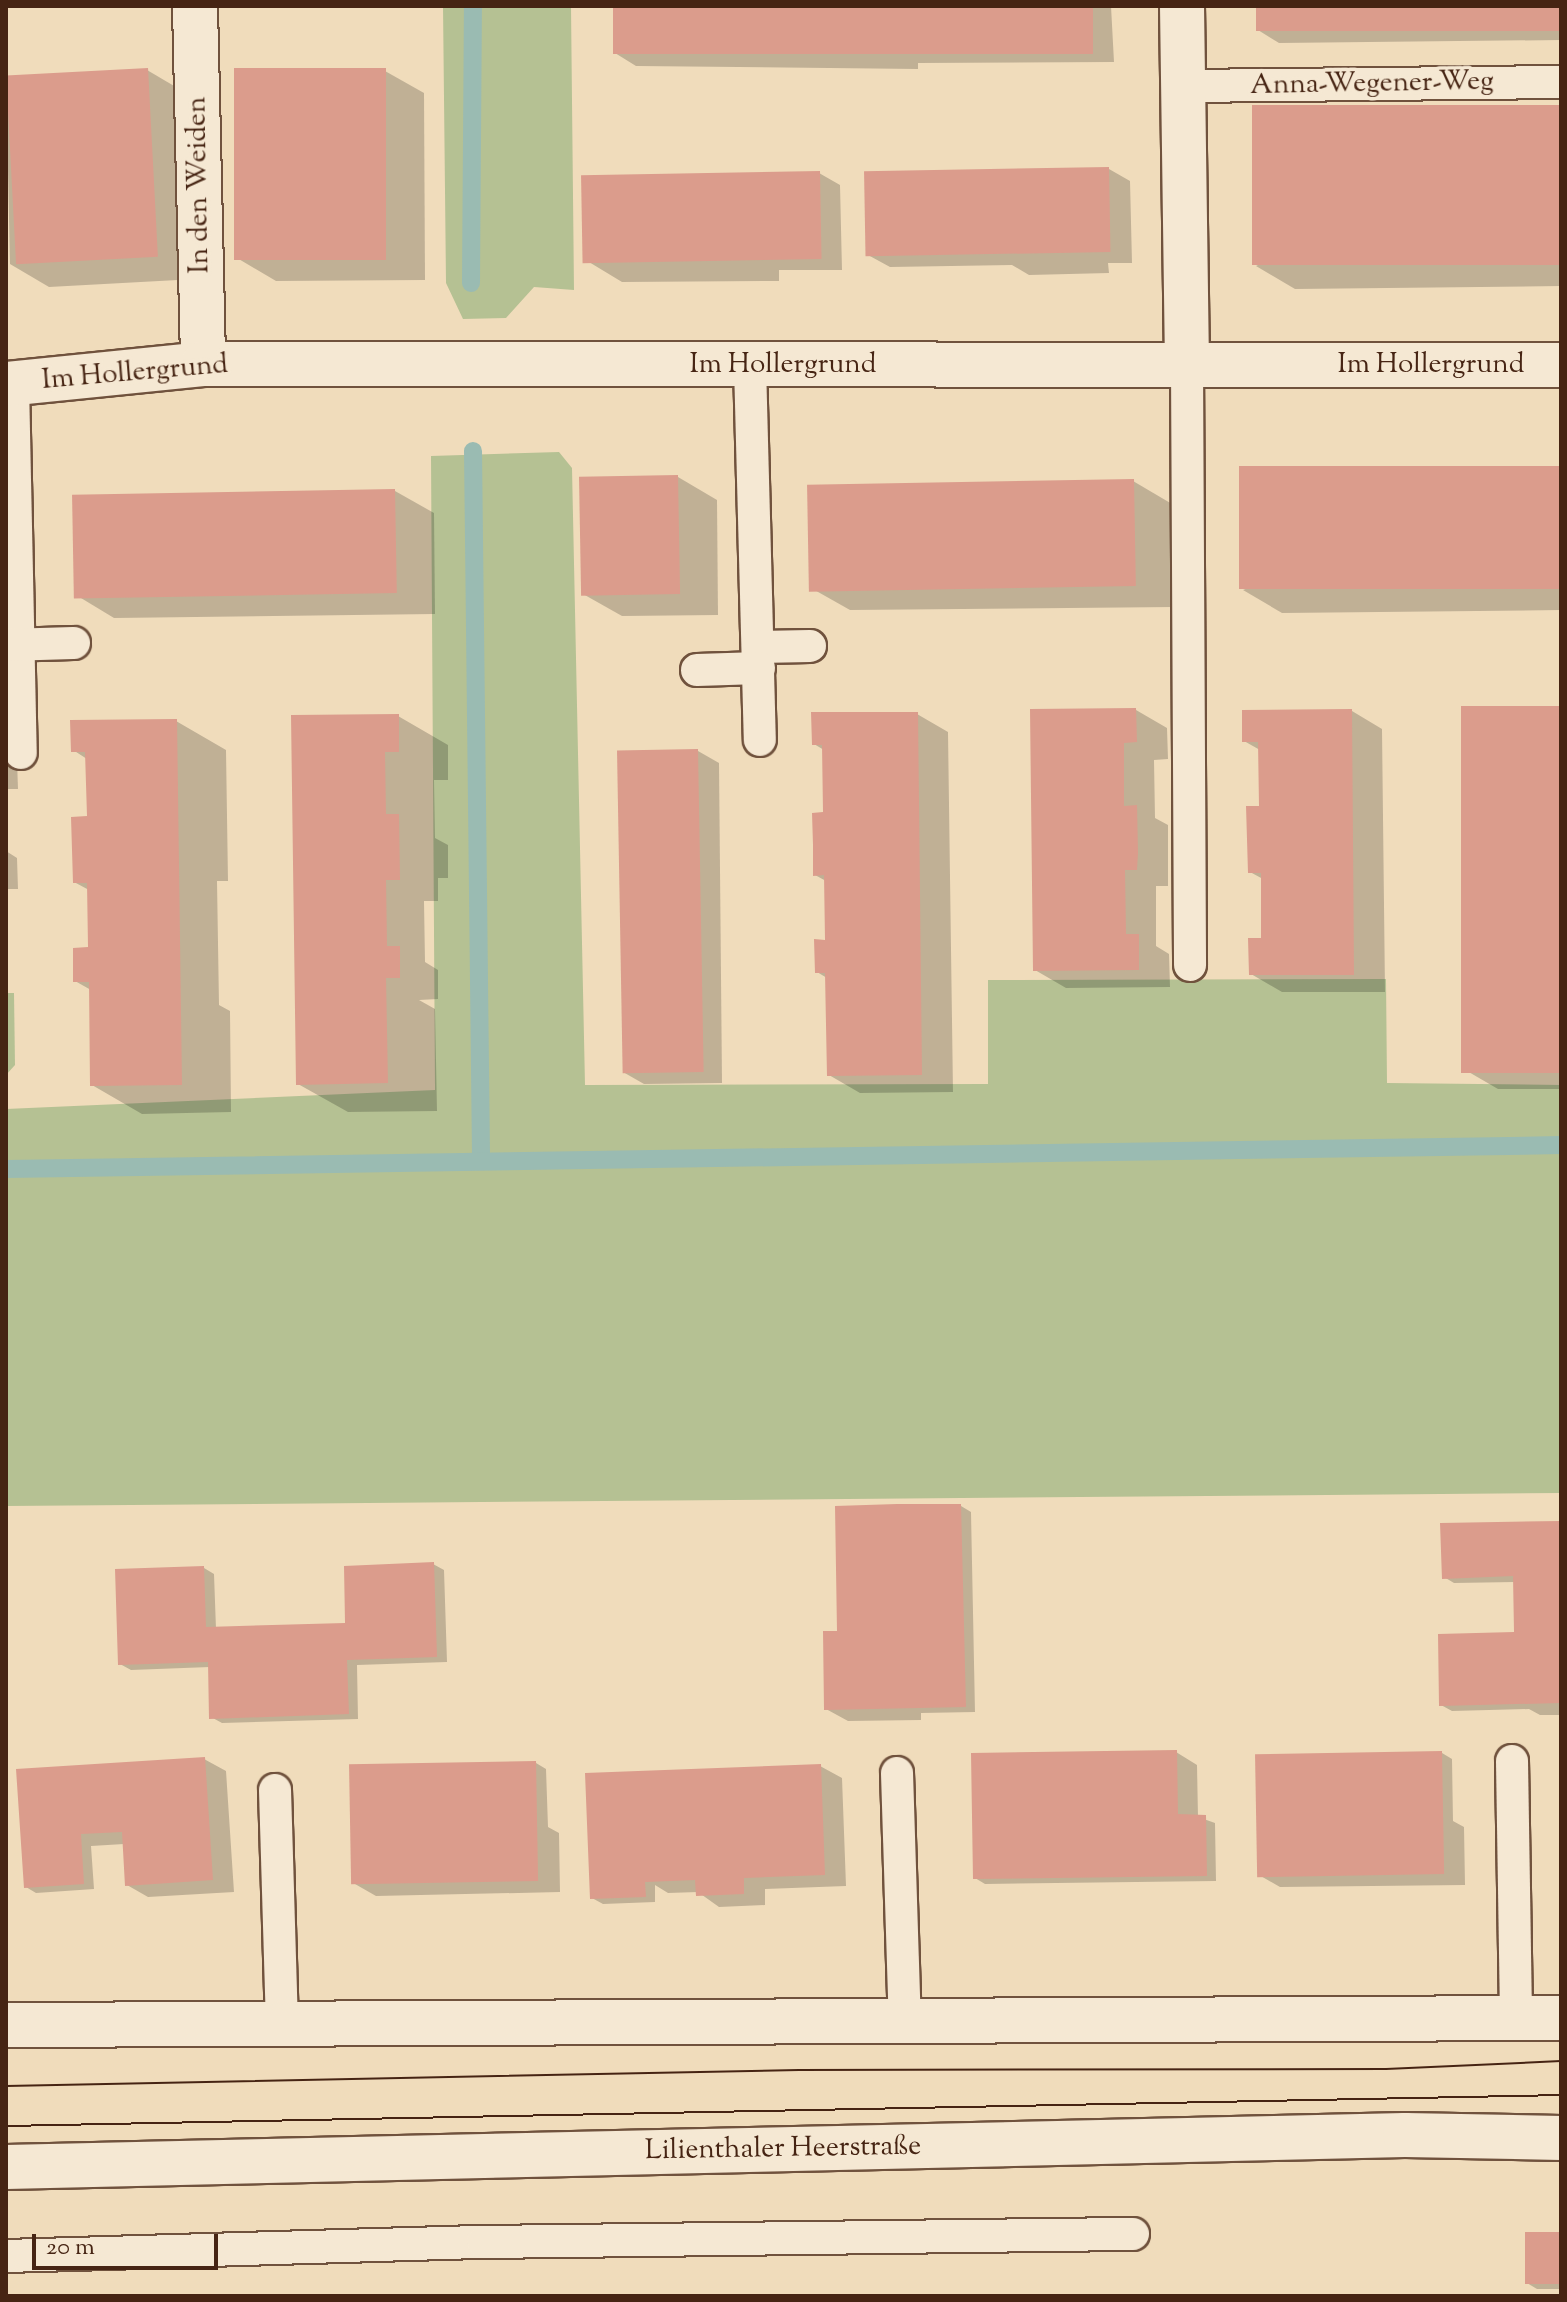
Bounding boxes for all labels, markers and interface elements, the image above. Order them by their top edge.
street label: Anna-Wegener-Weg [1250,65,1494,103]
street label: In den Weiden [181,96,217,274]
street label: Im Hollergrund [40,348,230,398]
street label: Im Hollergrund [690,348,876,382]
street label: Im Hollergrund [1338,348,1524,382]
street label: Lilienthaler Heerstraße [645,2130,921,2168]
scale bar [36,2218,222,2268]
text: 20 m [46,2231,95,2265]

